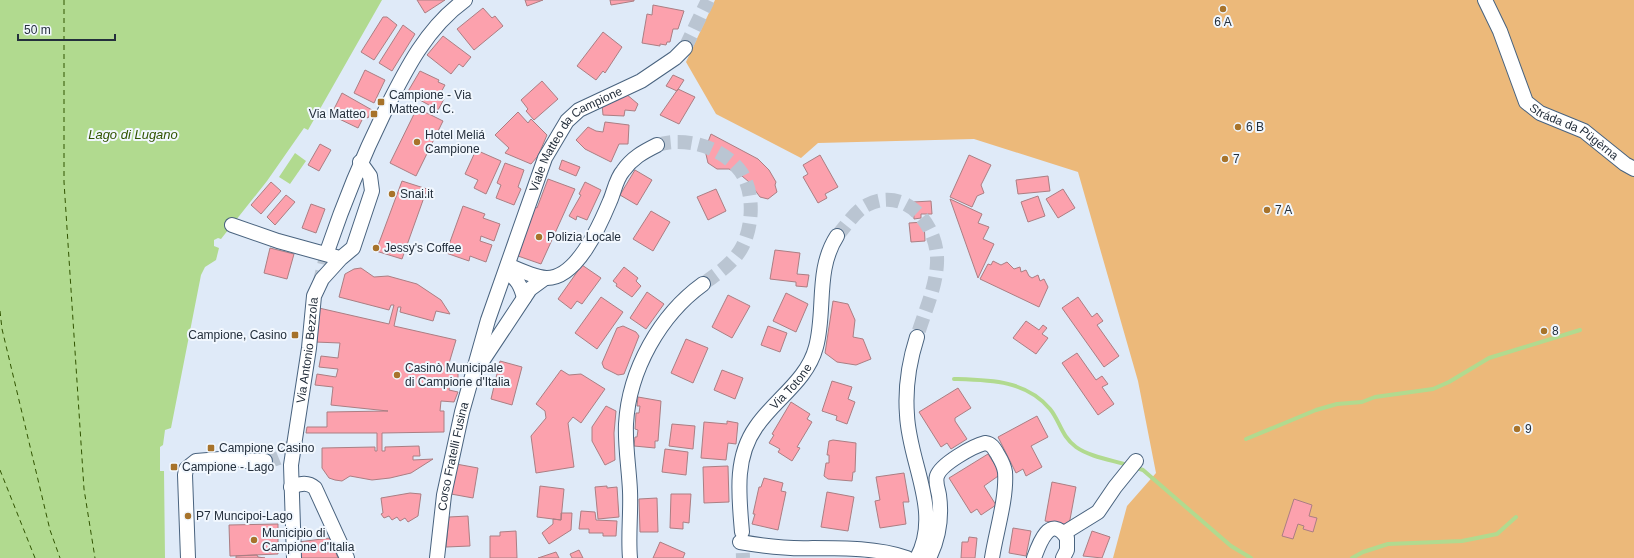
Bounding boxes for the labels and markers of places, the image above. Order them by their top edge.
marker: 6 A [1218,4,1228,14]
place label: 6 A [1214,15,1232,29]
place label: Campione - Via Matteo d. C. [389,88,472,116]
marker: Campione - Via Matteo d. C. [376,97,386,107]
place label: Via Matteo [309,107,366,121]
marker: Via Matteo [369,109,379,119]
place label: 6 B [1246,120,1264,134]
marker: 6 B [1233,122,1243,132]
place label: Hotel Meliá Campione [425,128,485,156]
marker: Hotel Meliá Campione [412,137,422,147]
place label: 7 [1233,152,1240,166]
marker: 7 [1220,154,1230,164]
place label: Snai.it [400,187,434,201]
marker: Snai.it [387,189,397,199]
place label: 7 A [1275,203,1292,217]
marker: 7 A [1262,205,1272,215]
place label: Polizia Locale [547,230,621,244]
marker: Polizia Locale [534,232,544,242]
place label: Jessy's Coffee [384,241,462,255]
marker: Jessy's Coffee [371,243,381,253]
place label: 8 [1552,324,1559,338]
marker: 8 [1539,326,1549,336]
place label: Campione, Casino [188,328,287,342]
marker: Campione, Casino [290,330,300,340]
place label: Casinò Municipale di Campione d'Italia [405,361,510,389]
marker: Casinò Municipale di Campione d'Italia [392,370,402,380]
place label: 9 [1525,422,1532,436]
marker: 9 [1512,424,1522,434]
place label: Campione Casino [219,441,315,455]
marker: Campione Casino [206,443,216,453]
place label: Campione - Lago [182,460,274,474]
marker: Campione - Lago [169,462,179,472]
place label: P7 Muncipoi-Lago [196,509,293,523]
marker: P7 Muncipoi-Lago [183,511,193,521]
place label: Municipio di Campione d'Italia [262,526,355,554]
marker: Municipio di Campione d'Italia [249,535,259,545]

